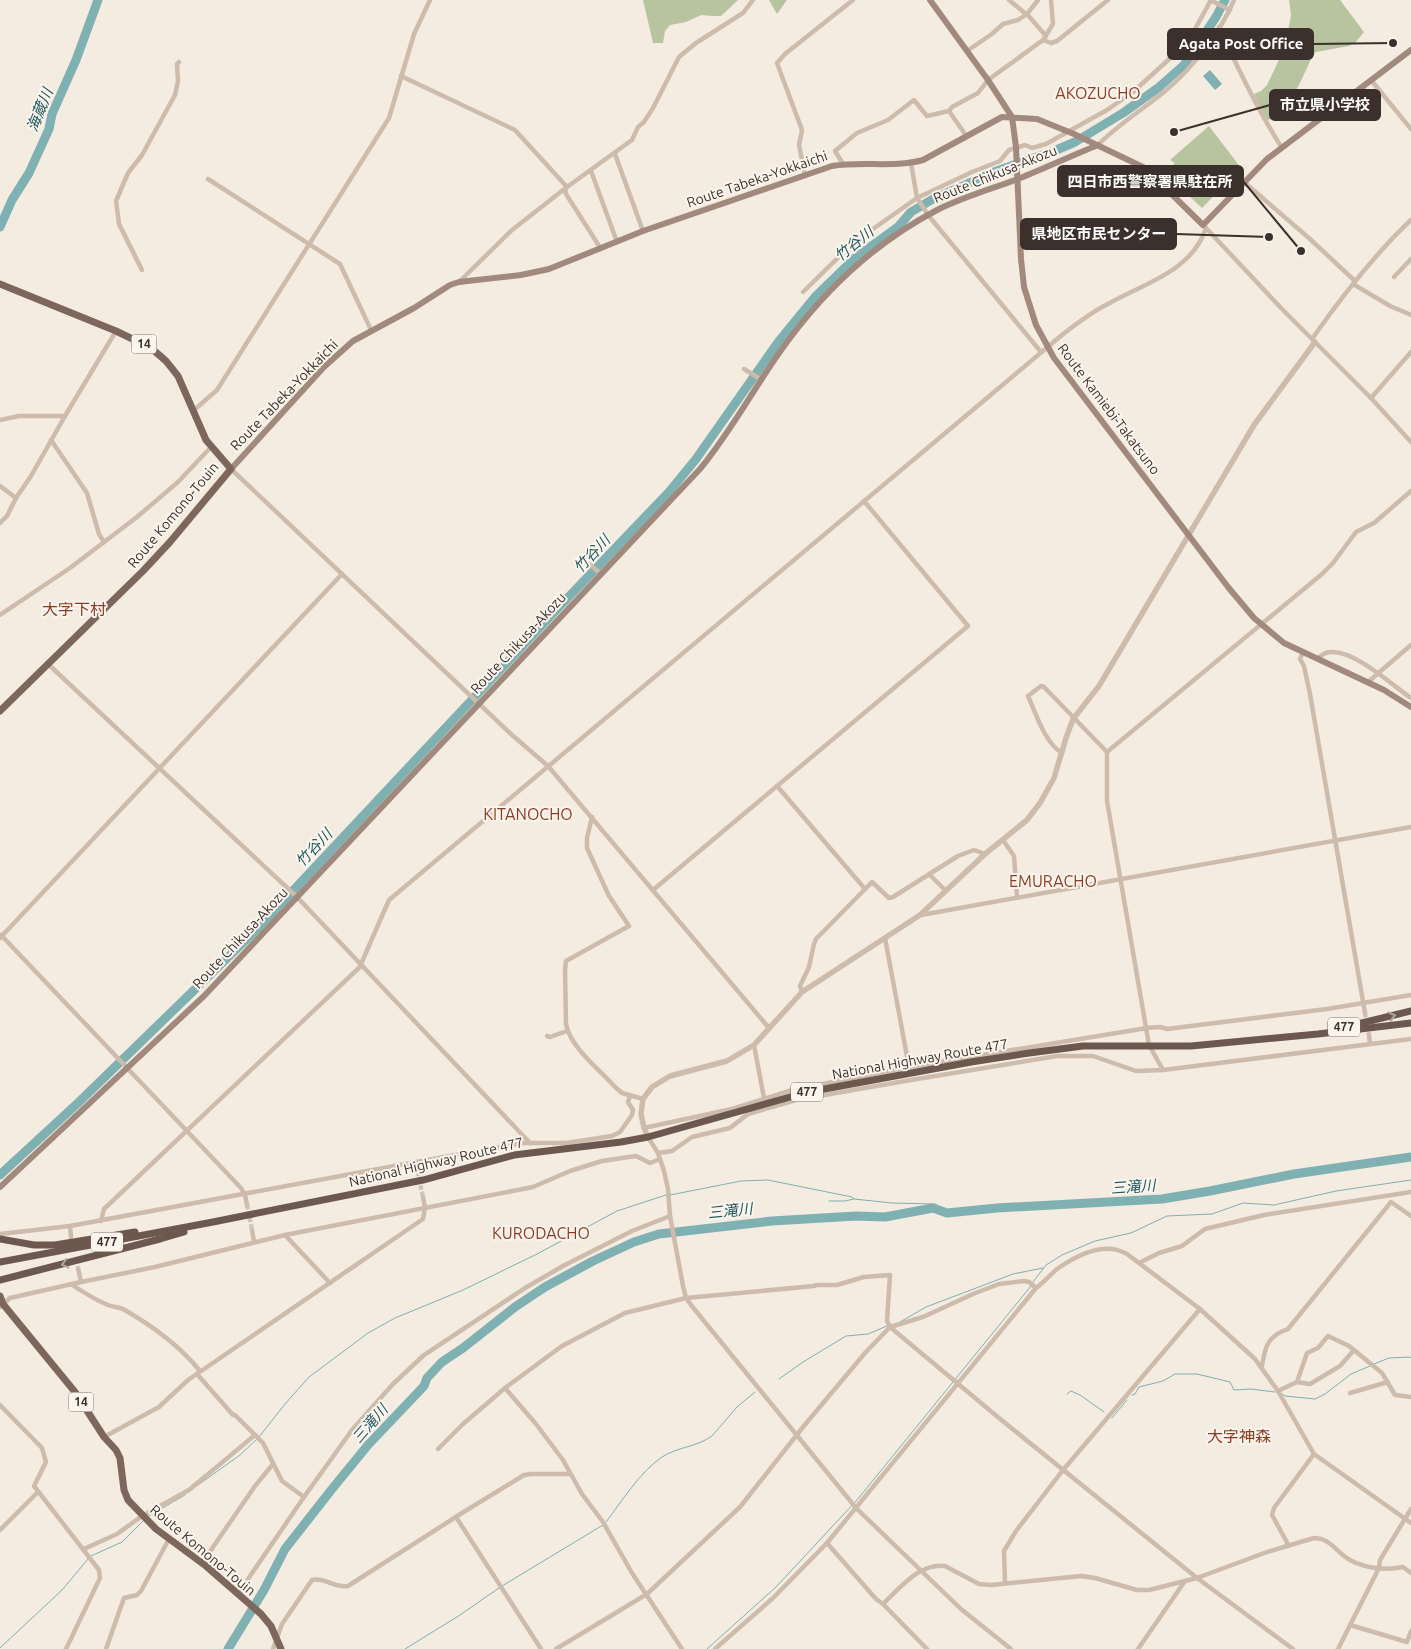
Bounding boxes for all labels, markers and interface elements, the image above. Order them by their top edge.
callout: Agata Post Office [1168,29,1313,59]
text: Agata Post Office [1179,35,1303,52]
water label: 海蔵川 [23,84,57,134]
district label: AKOZUCHO [1055,84,1141,102]
callout: 市立県小学校 [1270,90,1380,120]
text: 市立県小学校 [1280,96,1370,113]
street label: Route Chikusa-Akozu [931,142,1059,206]
street label: Route Tabeka-Yokkaichi [685,147,829,211]
callout: 四日市西警察署県駐在所 [1058,166,1243,196]
text: 四日市西警察署県駐在所 [1067,173,1233,190]
callout: 県地区市民センター [1021,219,1176,249]
water label: 竹谷川 [831,222,878,264]
text: 県地区市民センター [1031,225,1167,242]
road number: 14 [132,334,156,354]
street label: Route Tabeka-Yokkaichi [227,336,341,454]
street label: Route Kamiebi-Takatsuno [1055,340,1163,478]
street label: Route Komono-Touin [124,459,222,571]
water label: 竹谷川 [570,530,615,576]
street label: Route Chikusa-Akozu [467,589,569,697]
district label: 大字下村 [42,600,106,618]
district label: KITANOCHO [483,805,573,823]
water label: 竹谷川 [292,824,337,870]
district label: EMURACHO [1009,872,1097,890]
street label: Route Chikusa-Akozu [189,884,291,992]
one-way arrow [1388,1011,1397,1022]
road number: 477 [1328,1018,1360,1036]
street label: National Highway Route 477 [831,1036,1009,1082]
road number: 477 [791,1082,823,1102]
street label: National Highway Route 477 [347,1134,525,1190]
water label: 三滝川 [1110,1176,1158,1197]
water label: 三滝川 [707,1199,755,1221]
district label: KURODACHO [492,1224,590,1242]
road number: 477 [91,1232,123,1252]
one-way arrow [60,1258,69,1269]
road number: 14 [68,1392,94,1411]
water label: 三滝川 [348,1400,392,1446]
district label: 大字神森 [1207,1427,1271,1445]
street label: Route Komono-Touin [147,1501,259,1599]

